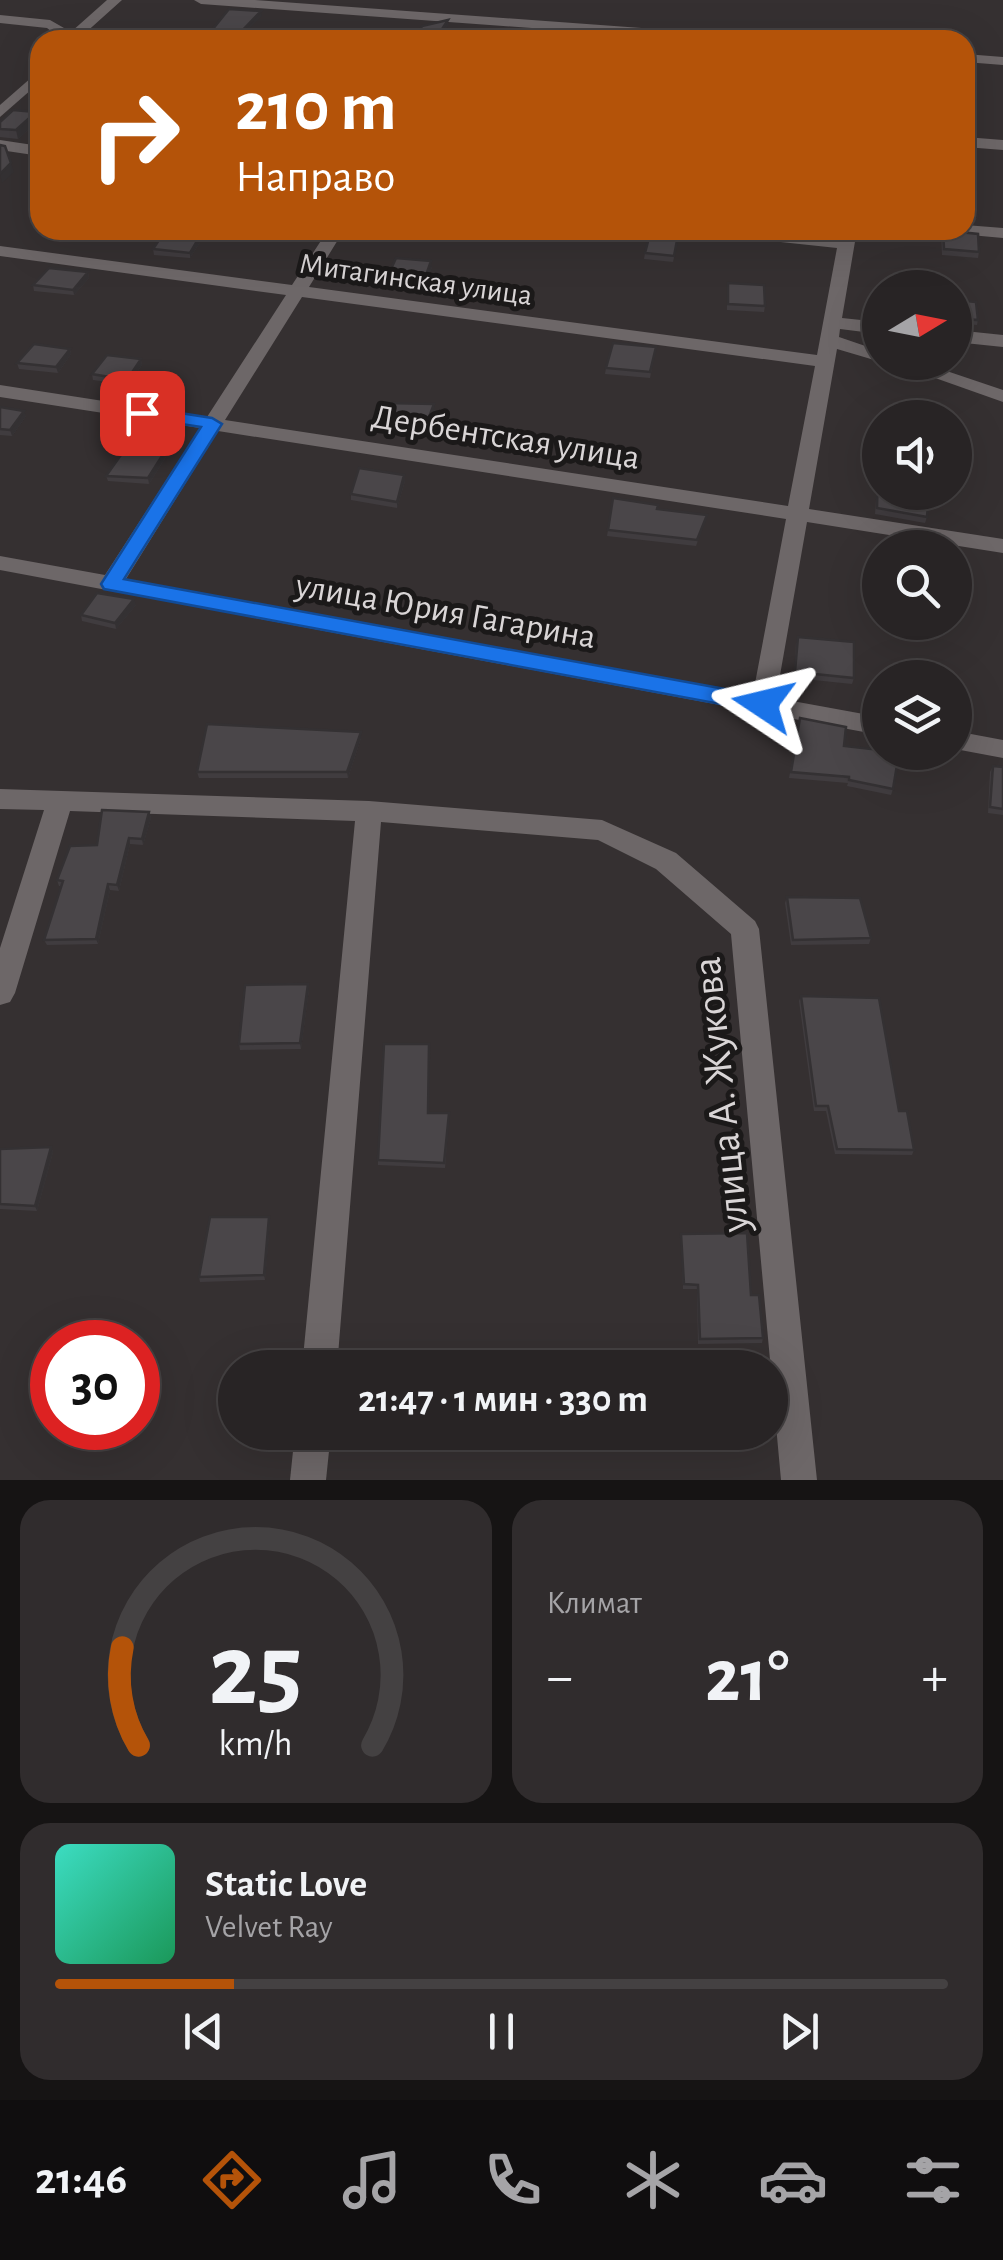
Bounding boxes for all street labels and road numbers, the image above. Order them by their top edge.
street label: Митагинская улица [298,249,534,311]
street label: Дербентская улица [369,399,642,476]
street label: улица Юрия Гагарина [292,568,598,655]
street label: улица А. Жукова [686,955,756,1236]

